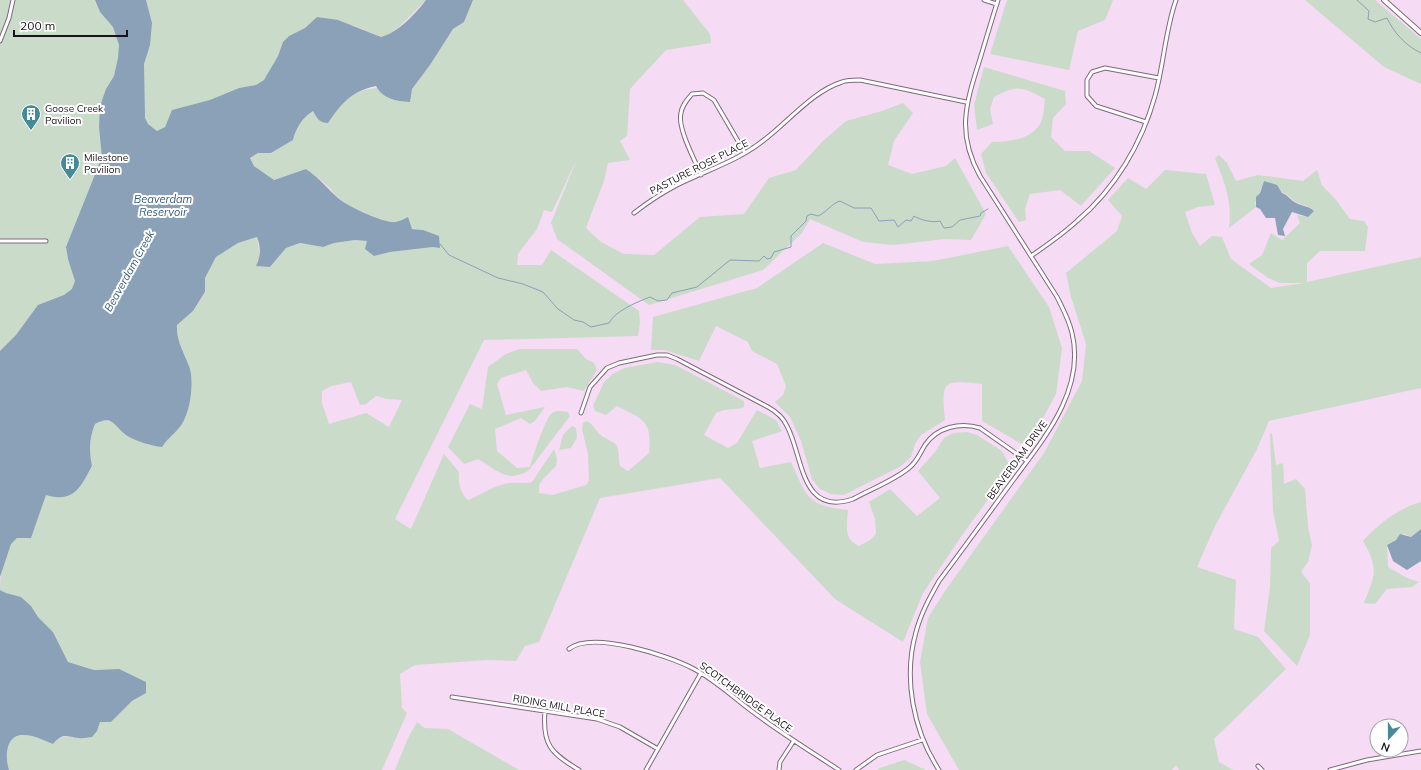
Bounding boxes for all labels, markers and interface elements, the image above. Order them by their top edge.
scale bar [14,12,127,38]
text: 200 m [20,18,55,33]
place label: Goose Creek Pavilion [45,102,104,127]
building icon: Goose Creek Pavilion [20,103,42,131]
street label: PASTURE ROSE PLACE [648,136,751,198]
place label: Milestone Pavilion [84,151,128,176]
building icon: Milestone Pavilion [59,152,81,180]
water label: Beaverdam Reservoir [134,192,193,219]
water label: Beaverdam Creek [101,228,157,314]
street label: BEAVERDAM DRIVE [984,418,1050,502]
street label: SCOTCHBRIDGE PLACE [697,659,795,735]
street label: RIDING MILL PLACE [512,691,606,721]
north arrow [1369,718,1409,758]
text: N [1379,739,1392,755]

